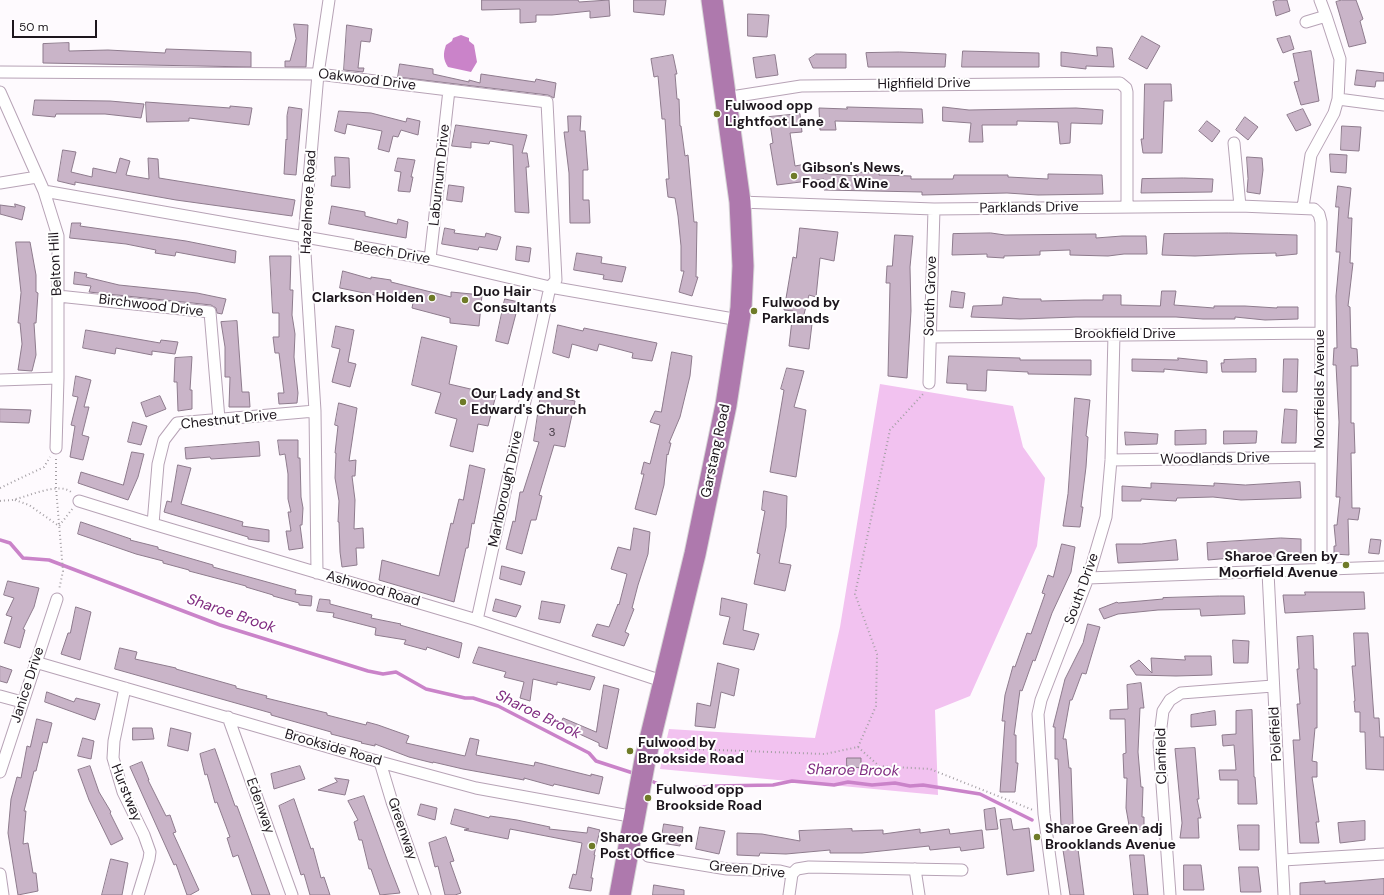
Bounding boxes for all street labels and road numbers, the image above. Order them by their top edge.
street label: Oakwood Drive [317,66,417,94]
street label: Highfield Drive [877,75,971,93]
street label: Laburnum Drive [426,123,454,227]
street label: Hazelmere Road [298,150,320,254]
street label: Parklands Drive [979,199,1079,217]
street label: Belton Hill [46,232,66,296]
street label: Beech Drive [352,238,432,268]
street label: South Grove [921,256,941,336]
street label: Birchwood Drive [98,291,204,321]
street label: Brookfield Drive [1074,326,1176,342]
street label: Moorfields Avenue [1312,329,1328,449]
street label: Garstang Road [698,403,734,499]
street label: Chestnut Drive [180,407,278,433]
street label: Marlborough Drive [485,429,527,549]
street label: Woodlands Drive [1160,450,1270,468]
street label: South Drive [1061,551,1103,627]
street label: Ashwood Road [324,568,422,610]
street label: Janice Drive [8,645,48,725]
street label: Polefield [1266,706,1286,762]
street label: Brookside Road [283,726,383,770]
street label: Clanfield [1153,728,1171,784]
street label: Hurstway [107,762,145,824]
street label: Edenway [242,776,278,836]
street label: Greenway [383,795,421,863]
street label: Green Drive [708,858,786,882]

